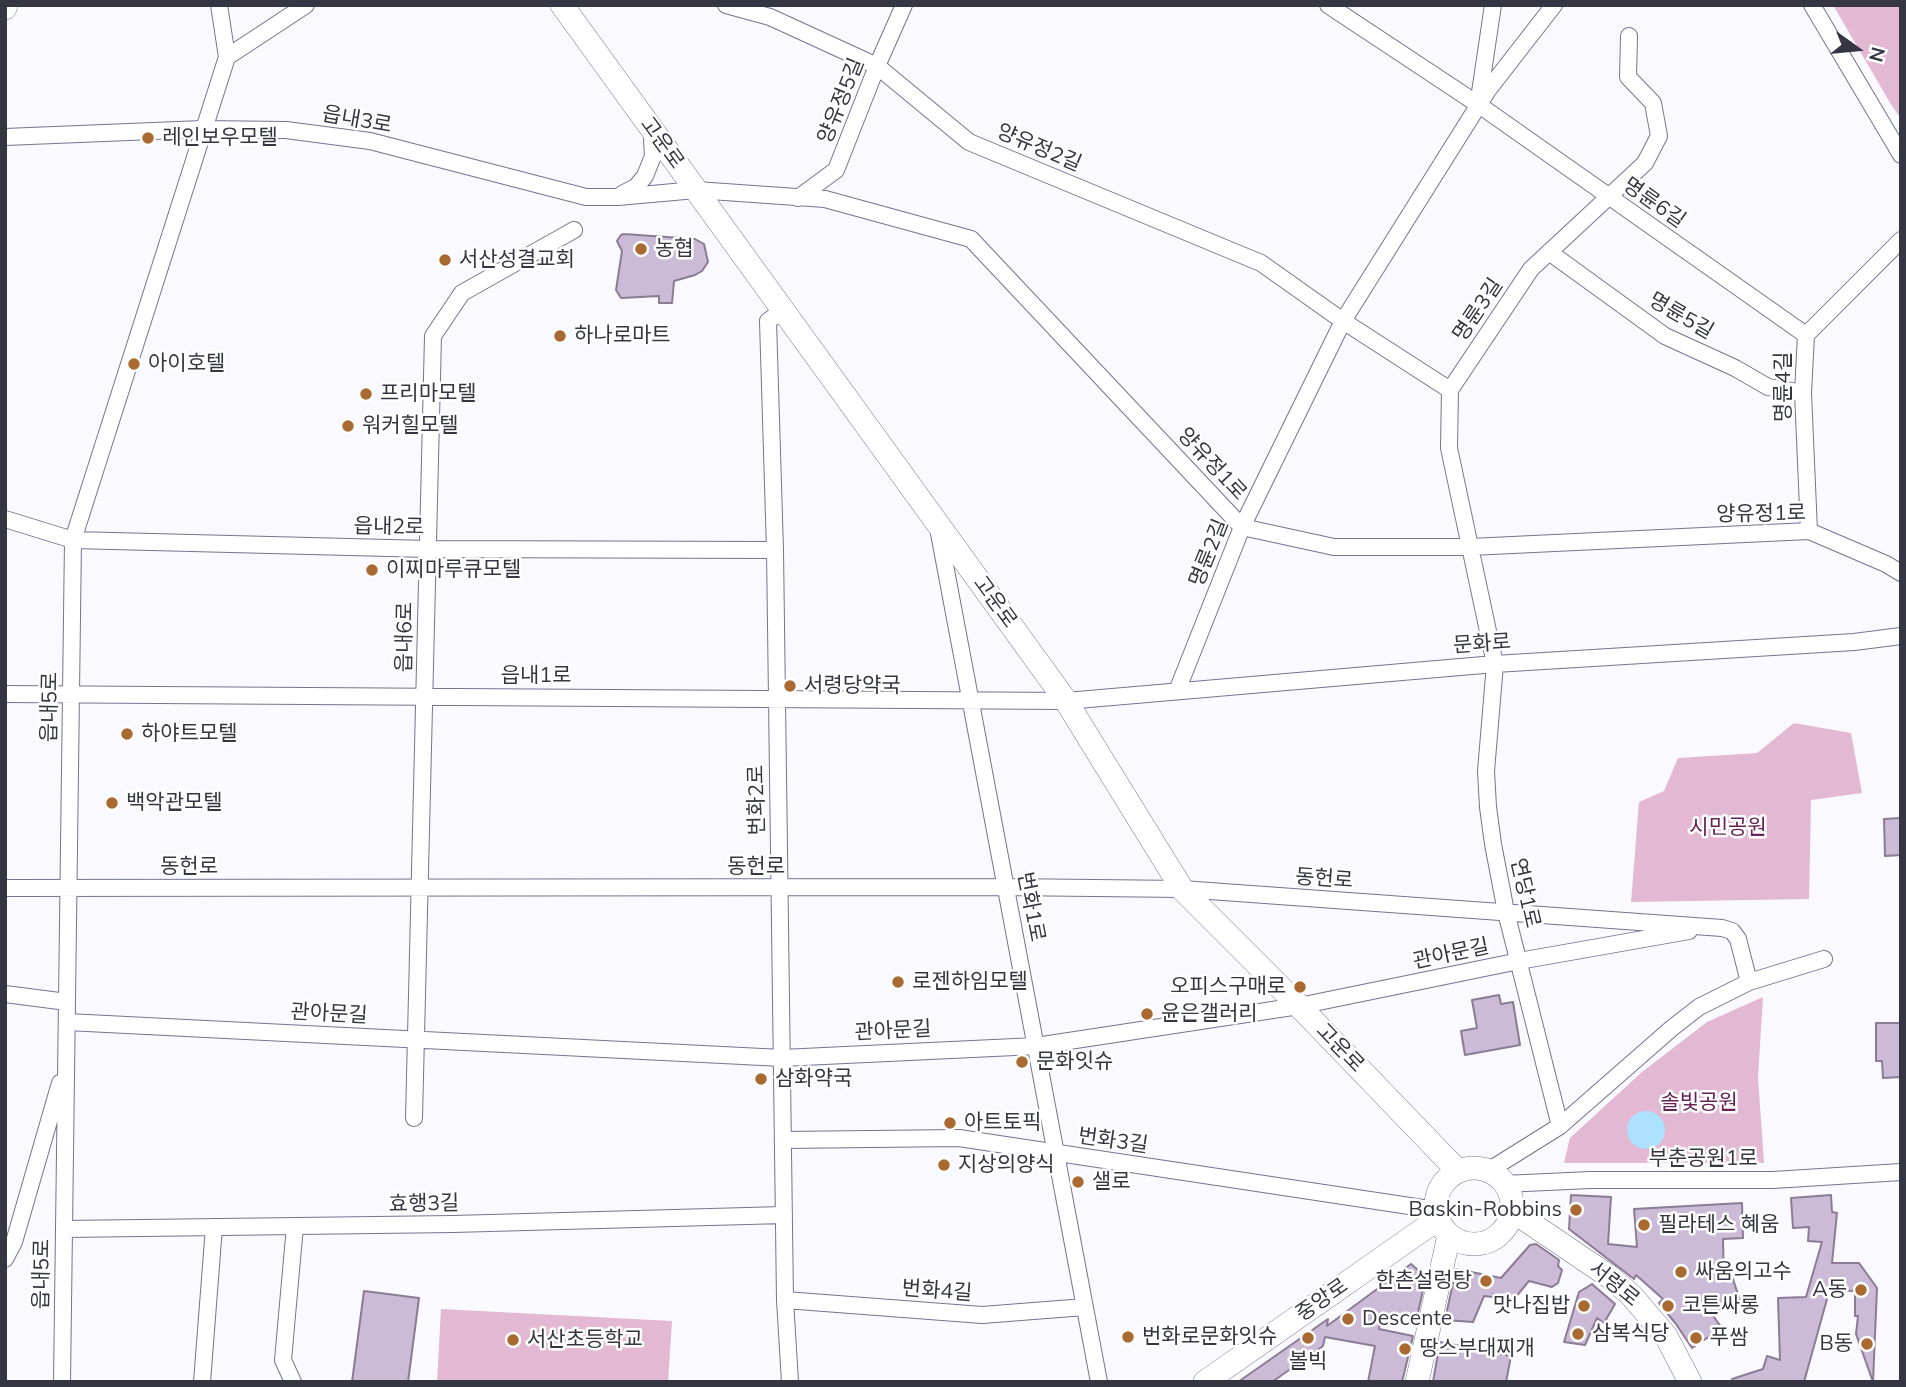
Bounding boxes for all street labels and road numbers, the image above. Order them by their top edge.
street label: 양유정5길 [812,55,870,147]
street label: 읍내3로 [320,101,394,139]
street label: 고운로 [635,112,689,174]
street label: 양유정2길 [993,119,1085,177]
street label: 명륜6길 [1618,172,1690,234]
street label: 명륜3길 [1448,274,1508,346]
street label: 명륜5길 [1644,287,1718,345]
street label: 명륜4길 [1771,352,1797,422]
street label: 양유정1로 [1172,423,1252,505]
street label: 양유정1로 [1716,501,1806,527]
street label: 읍내2로 [354,514,424,540]
street label: 명륜2길 [1184,516,1234,590]
street label: 고운로 [968,571,1022,633]
street label: 읍내6로 [392,602,418,672]
street label: 문화로 [1452,629,1512,659]
street label: 읍내1로 [501,663,571,689]
street label: 읍내5로 [37,672,63,742]
street label: 번화2로 [744,765,770,835]
street label: 동헌로 [160,854,218,880]
street label: 동헌로 [727,854,785,880]
street label: 연당1로 [1505,856,1545,930]
street label: 동헌로 [1294,864,1354,894]
street label: 번화1로 [1012,870,1050,944]
street label: 관아문길 [1411,934,1491,974]
street label: 관아문길 [290,999,368,1029]
street label: 관아문길 [854,1016,932,1046]
street label: 고운로 [1311,1018,1369,1078]
street label: 번화3길 [1076,1124,1150,1158]
street label: 부춘공원1로 [1648,1146,1758,1172]
street label: 효행3길 [389,1191,459,1217]
street label: 읍내5로 [29,1239,55,1309]
street label: 서령로 [1584,1256,1644,1312]
street label: 중앙로 [1291,1273,1353,1327]
street label: 번화4길 [901,1276,973,1306]

